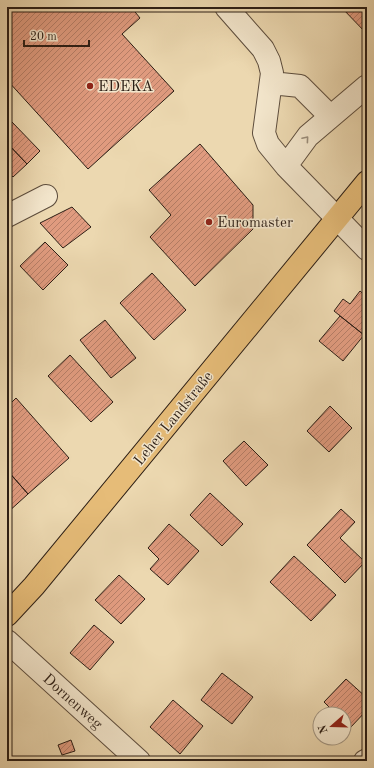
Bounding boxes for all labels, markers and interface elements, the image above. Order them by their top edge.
scale bar [24,22,89,48]
text: 20 m [30,31,57,43]
place label: EDEKA [98,80,154,95]
marker: EDEKA [85,81,95,91]
one-way arrow [302,137,309,144]
place label: Euromaster [217,216,293,231]
marker: Euromaster [204,217,214,227]
street label: Leher Landstraße [132,369,217,469]
street label: Dornenweg [39,672,105,733]
north arrow [312,706,352,746]
text: N [317,723,331,735]

